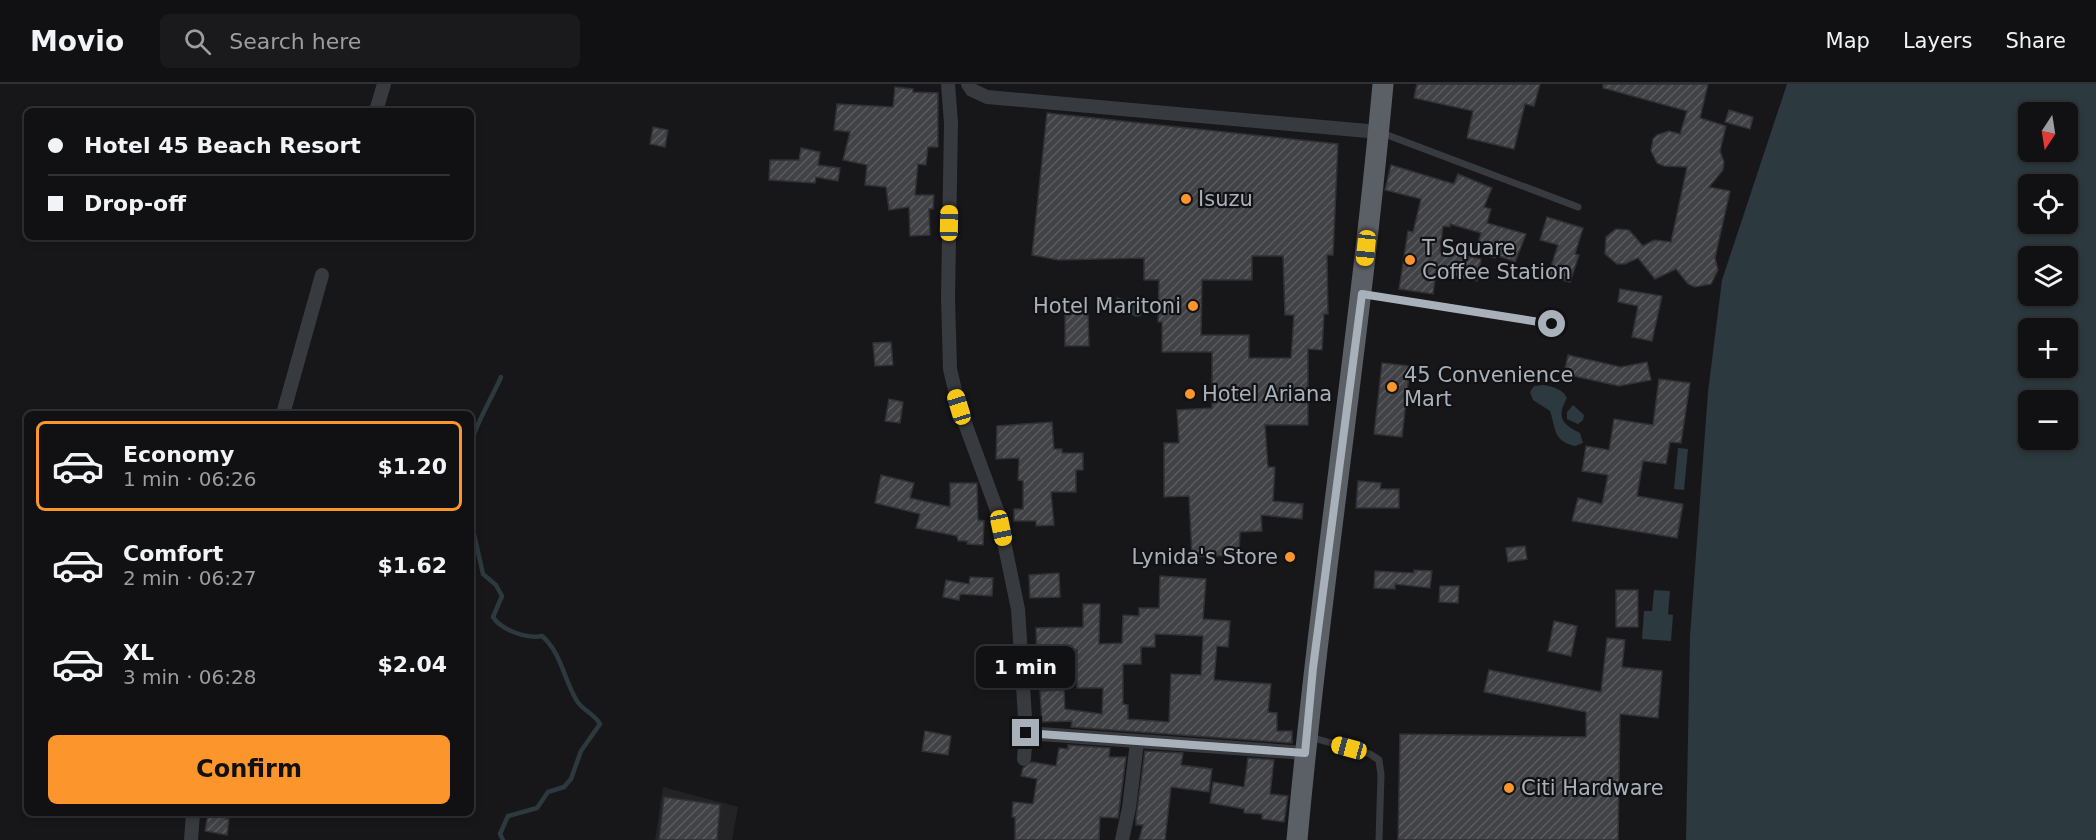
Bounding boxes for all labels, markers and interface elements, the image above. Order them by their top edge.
search box [160,14,580,68]
text: Movio [30,25,124,58]
icon: search [181,25,214,58]
text: Search here [229,29,361,54]
text: Map [1826,29,1870,53]
text: Layers [1903,29,1972,53]
text: Share [2005,29,2066,53]
north arrow [2018,102,2078,162]
map controls [2018,102,2078,450]
text: Hotel 45 Beach Resort [84,133,361,158]
button: locate [2018,174,2078,234]
place label: Isuzu [1198,187,1253,211]
text: Drop-off [84,191,186,216]
marker: Isuzu [1179,192,1193,206]
car [940,205,958,241]
car [1355,229,1377,267]
place label: T Square Coffee Station [1421,236,1571,284]
button: layers [2018,246,2078,306]
marker: T Square Coffee Station [1403,253,1417,267]
place label: Hotel Maritoni [1033,294,1181,318]
marker: Hotel Maritoni [1186,299,1200,313]
route start [1538,310,1565,337]
button: + [2018,318,2078,378]
place label: 45 Convenience Mart [1404,363,1573,411]
marker: 45 Convenience Mart [1385,380,1399,394]
place label: Hotel Ariana [1202,382,1332,406]
car [945,387,973,427]
marker: Hotel Ariana [1183,387,1197,401]
button: − [2018,390,2078,450]
icon: car [51,439,105,493]
text: Economy [123,442,234,467]
text: $1.20 [377,454,447,479]
text: 1 min · 06:26 [123,467,257,491]
car [988,509,1014,547]
icon: car [51,538,105,592]
text: Comfort [123,541,223,566]
place label: Lynida's Store [1132,545,1278,569]
marker: Lynida's Store [1283,550,1297,564]
text: $1.62 [377,553,447,578]
text: 2 min · 06:27 [123,566,257,590]
icon: car [51,637,105,691]
text: XL [123,640,154,665]
callout: 1 min [976,646,1076,688]
text: $2.04 [377,652,447,677]
text: 1 min [994,655,1057,679]
text: 3 min · 06:28 [123,665,257,689]
route end [1012,719,1039,746]
button: Confirm [48,735,450,804]
car [1329,735,1369,761]
place label: Citi Hardware [1521,776,1664,800]
marker: Citi Hardware [1502,781,1516,795]

